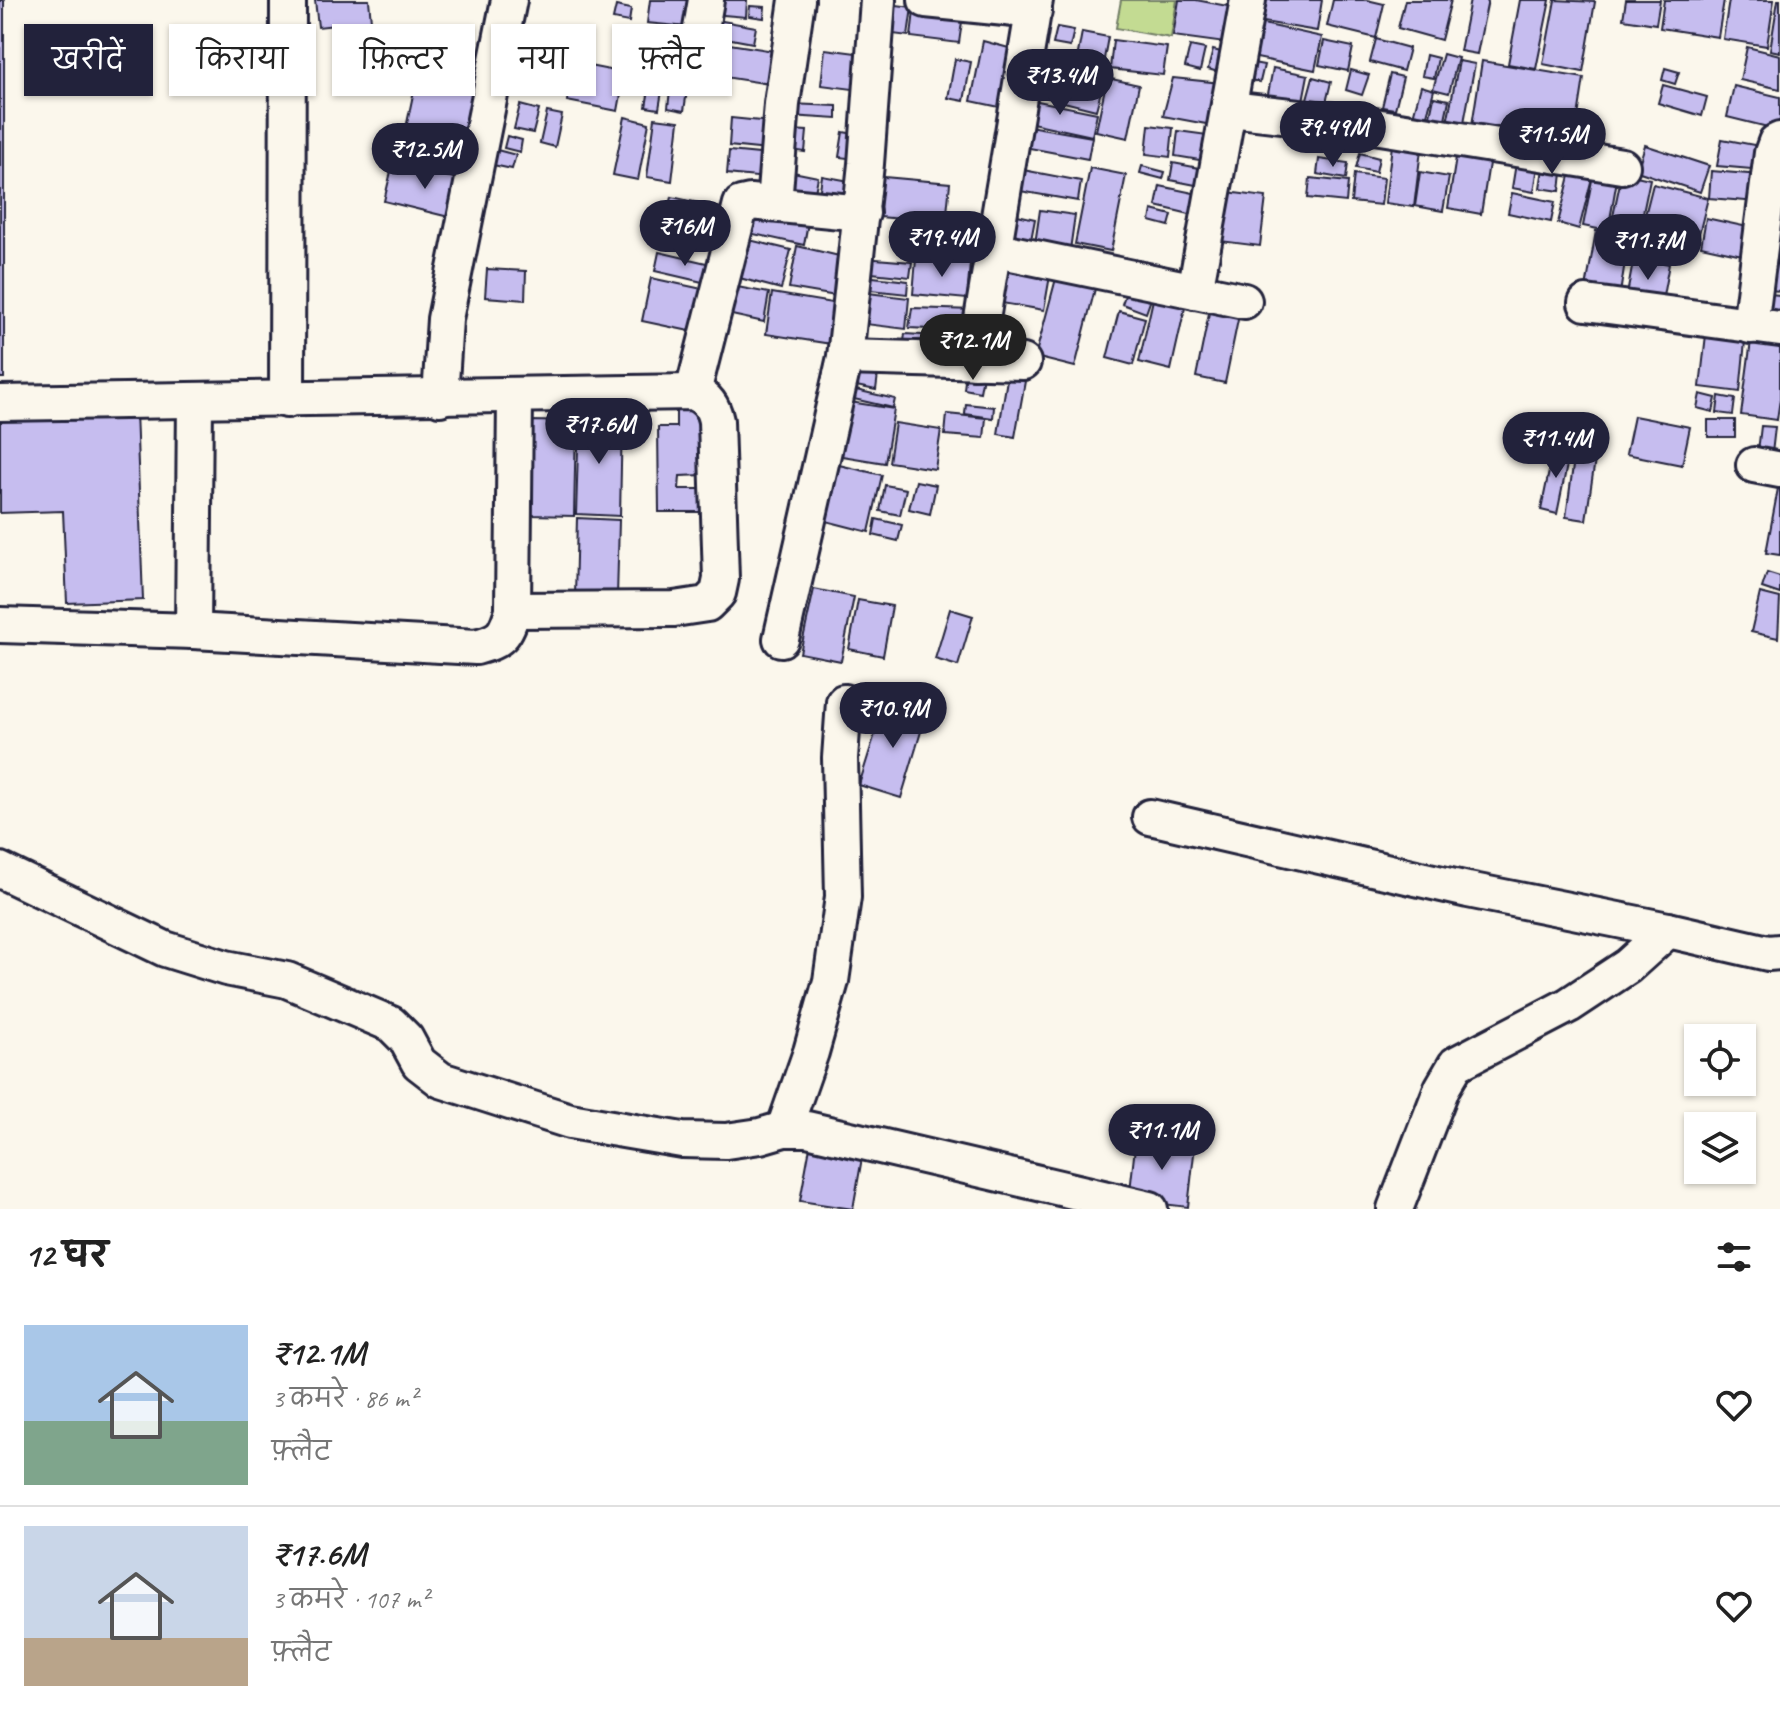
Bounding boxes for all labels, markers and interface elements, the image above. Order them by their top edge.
chip: खरीदें [24,24,153,96]
chip: किराया [169,24,316,96]
chip: फ़िल्टर [332,24,475,96]
chip: नया [491,24,596,96]
chip: फ़्लैट [612,24,732,96]
pin: ₹13.4M [995,49,1125,117]
text: ₹13.4M [1025,58,1095,91]
pin: ₹9.49M [1268,101,1398,169]
pin: ₹11.5M [1487,108,1617,176]
text: ₹9.49M [1298,110,1368,143]
text: ₹11.5M [1517,117,1587,150]
pin: ₹12.5M [360,123,490,191]
text: ₹12.5M [390,132,460,165]
pin: ₹16M [638,200,732,268]
text: ₹16M [658,209,712,242]
pin: ₹19.4M [877,211,1007,279]
pin: ₹11.7M [1583,214,1713,282]
text: ₹19.4M [907,220,977,253]
text: ₹11.7M [1613,223,1683,256]
pin: ₹12.1M [908,314,1038,382]
text: ₹12.1M [938,323,1008,356]
pin: ₹17.6M [534,398,664,466]
text: ₹17.6M [563,407,635,440]
pin: ₹11.4M [1491,412,1621,480]
text: ₹11.4M [1521,421,1591,454]
pin: ₹10.9M [828,682,958,750]
text: ₹10.9M [858,691,928,724]
map controls [1684,1024,1756,1184]
button: locate [1684,1024,1756,1096]
pin: ₹11.1M [1097,1104,1227,1172]
button: layers [1684,1112,1756,1184]
text: ₹11.1M [1127,1113,1197,1146]
text: 12 घर [24,1233,108,1276]
icon: filters [1712,1235,1756,1279]
text: ₹12.1M [272,1331,365,1374]
icon: home [88,1357,184,1453]
text: 3 कमरे · 86 m² [272,1382,417,1415]
icon: heart [1712,1383,1756,1427]
text: फ़्लैट [272,1435,331,1468]
text: ₹17.6M [272,1532,365,1575]
icon: home [88,1558,184,1654]
text: 3 कमरे · 107 m² [272,1583,428,1616]
icon: heart [1712,1584,1756,1628]
text: फ़्लैट [272,1636,331,1669]

